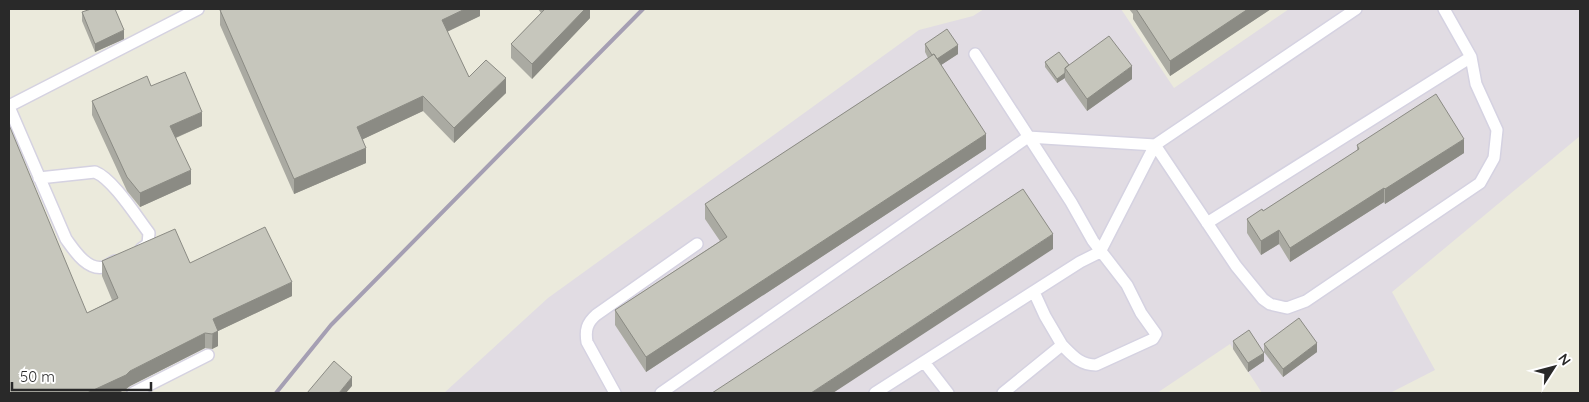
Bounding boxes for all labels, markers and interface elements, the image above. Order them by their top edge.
north arrow [1529,342,1579,392]
text: N [1554,350,1575,369]
scale bar [12,360,151,392]
text: 50 m [20,367,55,386]

